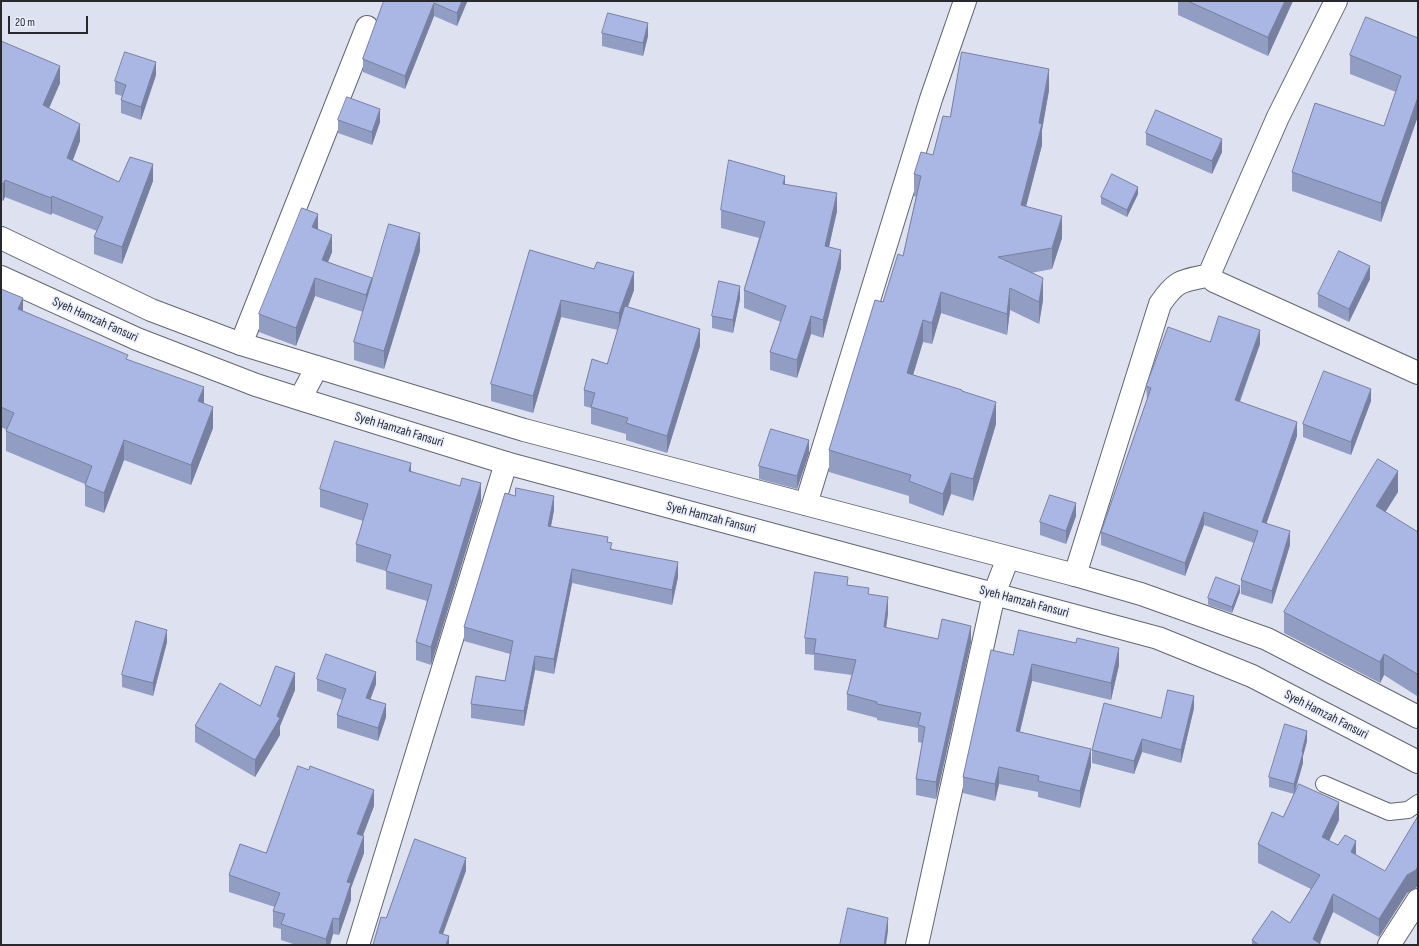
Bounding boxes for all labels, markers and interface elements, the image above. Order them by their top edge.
scale bar [10,8,90,34]
text: 20 m [15,15,35,30]
street label: Syeh Hamzah Fansuri [50,294,140,346]
street label: Syeh Hamzah Fansuri [353,409,445,451]
street label: Syeh Hamzah Fansuri [665,499,757,537]
street label: Syeh Hamzah Fansuri [978,583,1070,621]
street label: Syeh Hamzah Fansuri [1281,687,1371,743]

